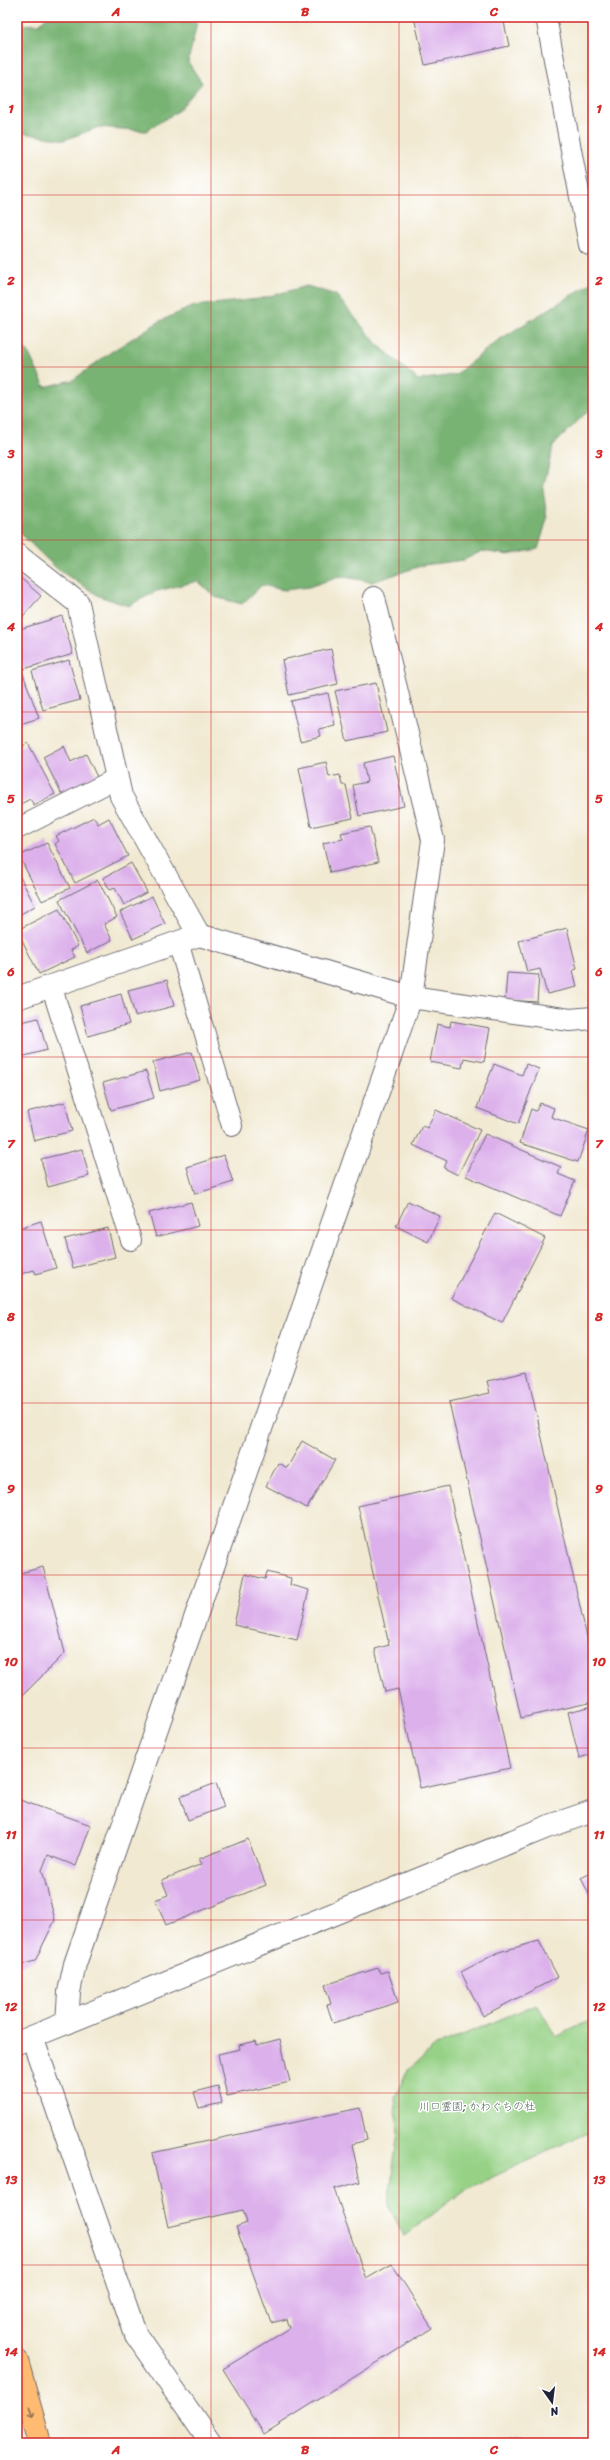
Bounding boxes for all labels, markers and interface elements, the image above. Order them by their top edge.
text: A [111,0,120,23]
text: B [301,0,310,23]
text: C [489,0,499,23]
text: 1 [8,97,14,120]
text: 1 [596,97,602,120]
text: 2 [6,269,15,292]
text: 2 [594,269,603,292]
text: 3 [6,442,15,465]
text: 3 [594,442,603,465]
text: 4 [6,615,16,638]
text: 4 [594,615,604,638]
text: 5 [7,787,15,810]
text: 5 [595,787,603,810]
text: 6 [6,960,15,983]
text: 6 [594,960,603,983]
text: 7 [7,1132,16,1155]
text: 7 [595,1132,604,1155]
text: 8 [6,1305,15,1328]
text: 8 [594,1305,603,1328]
text: 9 [7,1477,15,1500]
text: 9 [595,1477,603,1500]
text: 10 [4,1650,18,1673]
text: 10 [592,1650,606,1673]
text: 11 [5,1823,17,1846]
text: 11 [593,1823,605,1846]
text: 12 [4,1995,18,2018]
text: 12 [592,1995,606,2018]
park label: 川口霊園; かわぐちの杜 [419,2097,535,2116]
text: 13 [5,2168,18,2191]
text: 13 [593,2168,606,2191]
text: 14 [4,2340,19,2363]
text: 14 [592,2340,607,2363]
north arrow [532,2382,572,2422]
text: N [548,2401,561,2421]
one-way arrow [28,2405,36,2418]
text: A [111,2438,120,2460]
text: B [301,2438,310,2460]
text: C [489,2438,499,2460]

